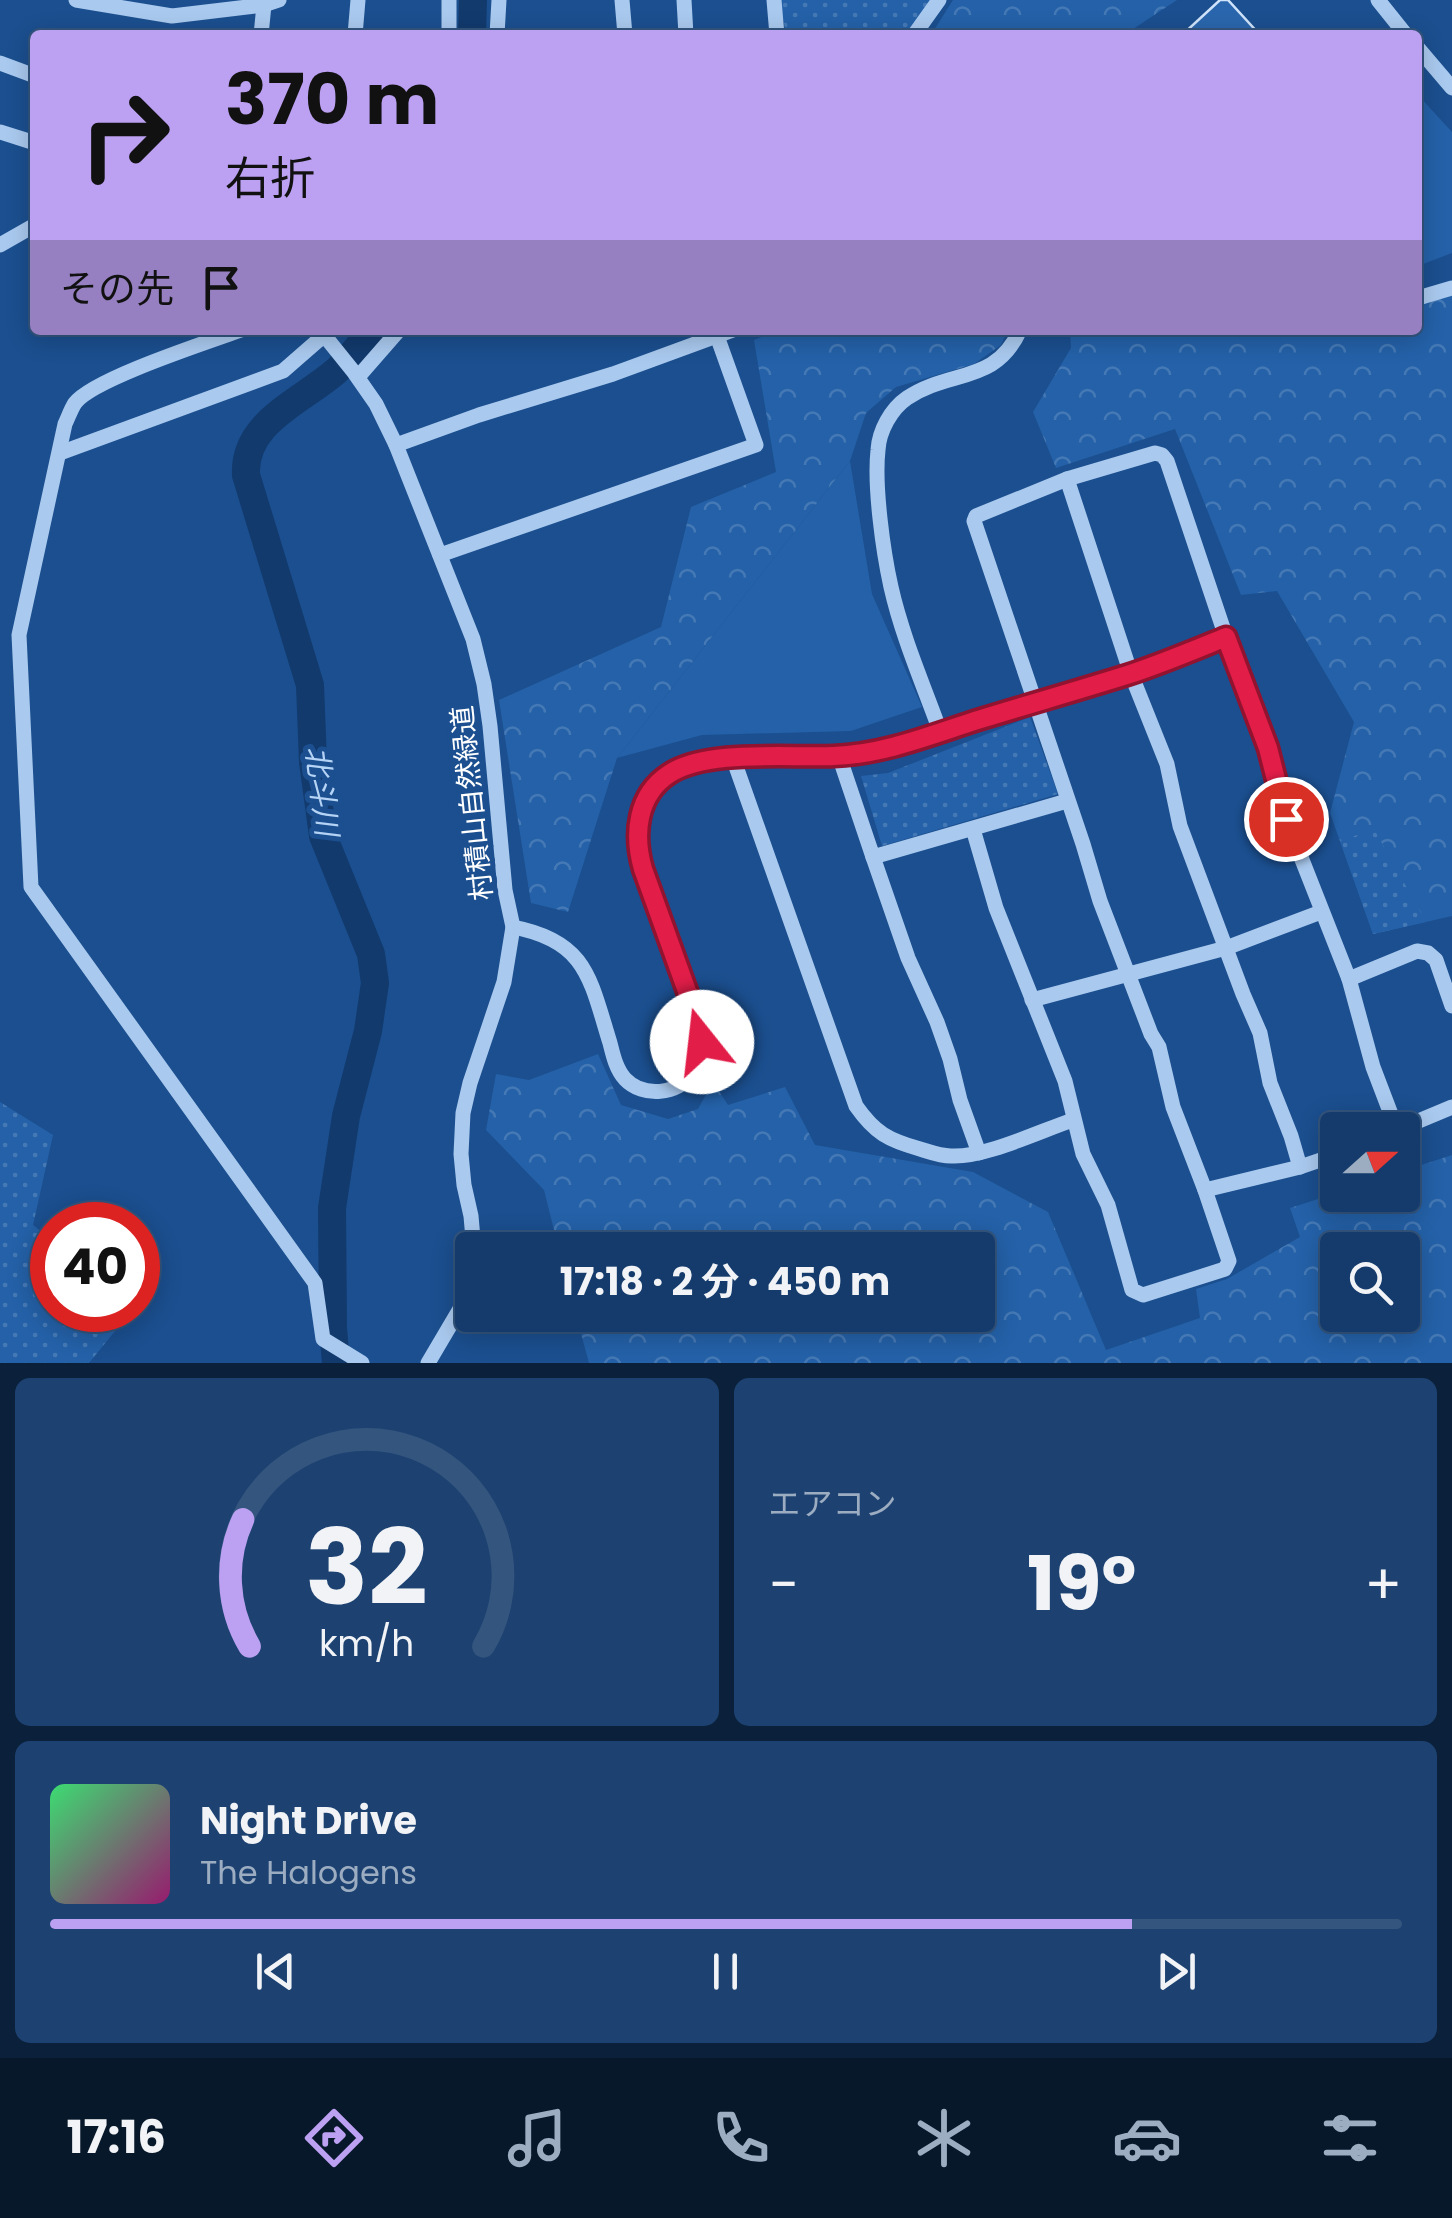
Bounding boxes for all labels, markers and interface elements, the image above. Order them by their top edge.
text: 370 m [225,50,439,149]
icon: right [60,70,190,200]
text: 右折 [225,147,315,210]
icon: arrive [194,260,249,315]
text: その先 [60,262,174,315]
street label: 村積山自然緑道 [442,703,502,903]
water label: 北斗川 [295,744,349,841]
pin [1244,777,1329,862]
icon: arrive [1259,792,1314,847]
position arrow [650,990,754,1094]
north arrow [1320,1112,1420,1212]
map controls [1320,1112,1420,1332]
speed limit sign: 40 [30,1202,160,1332]
button: search [1320,1232,1420,1332]
text: 17:18 · 2 分 · 450 m [560,1255,890,1308]
text: エアコン [769,1481,897,1526]
text: 32 [306,1495,428,1640]
text: 19° [1027,1531,1136,1636]
text: − [769,1546,799,1623]
text: + [1364,1546,1402,1623]
text: km/h [319,1618,414,1669]
text: Night Drive [200,1794,417,1847]
text: The Halogens [200,1850,417,1895]
icon: previous [248,1944,303,1999]
icon: pause [698,1944,753,1999]
icon: next [1149,1944,1204,1999]
icon: directions [299,2103,369,2173]
icon: music [502,2103,572,2173]
icon: phone [706,2103,776,2173]
icon: climate [909,2103,979,2173]
icon: car [1112,2103,1182,2173]
icon: filters [1315,2103,1385,2173]
text: 17:16 [67,2106,166,2169]

